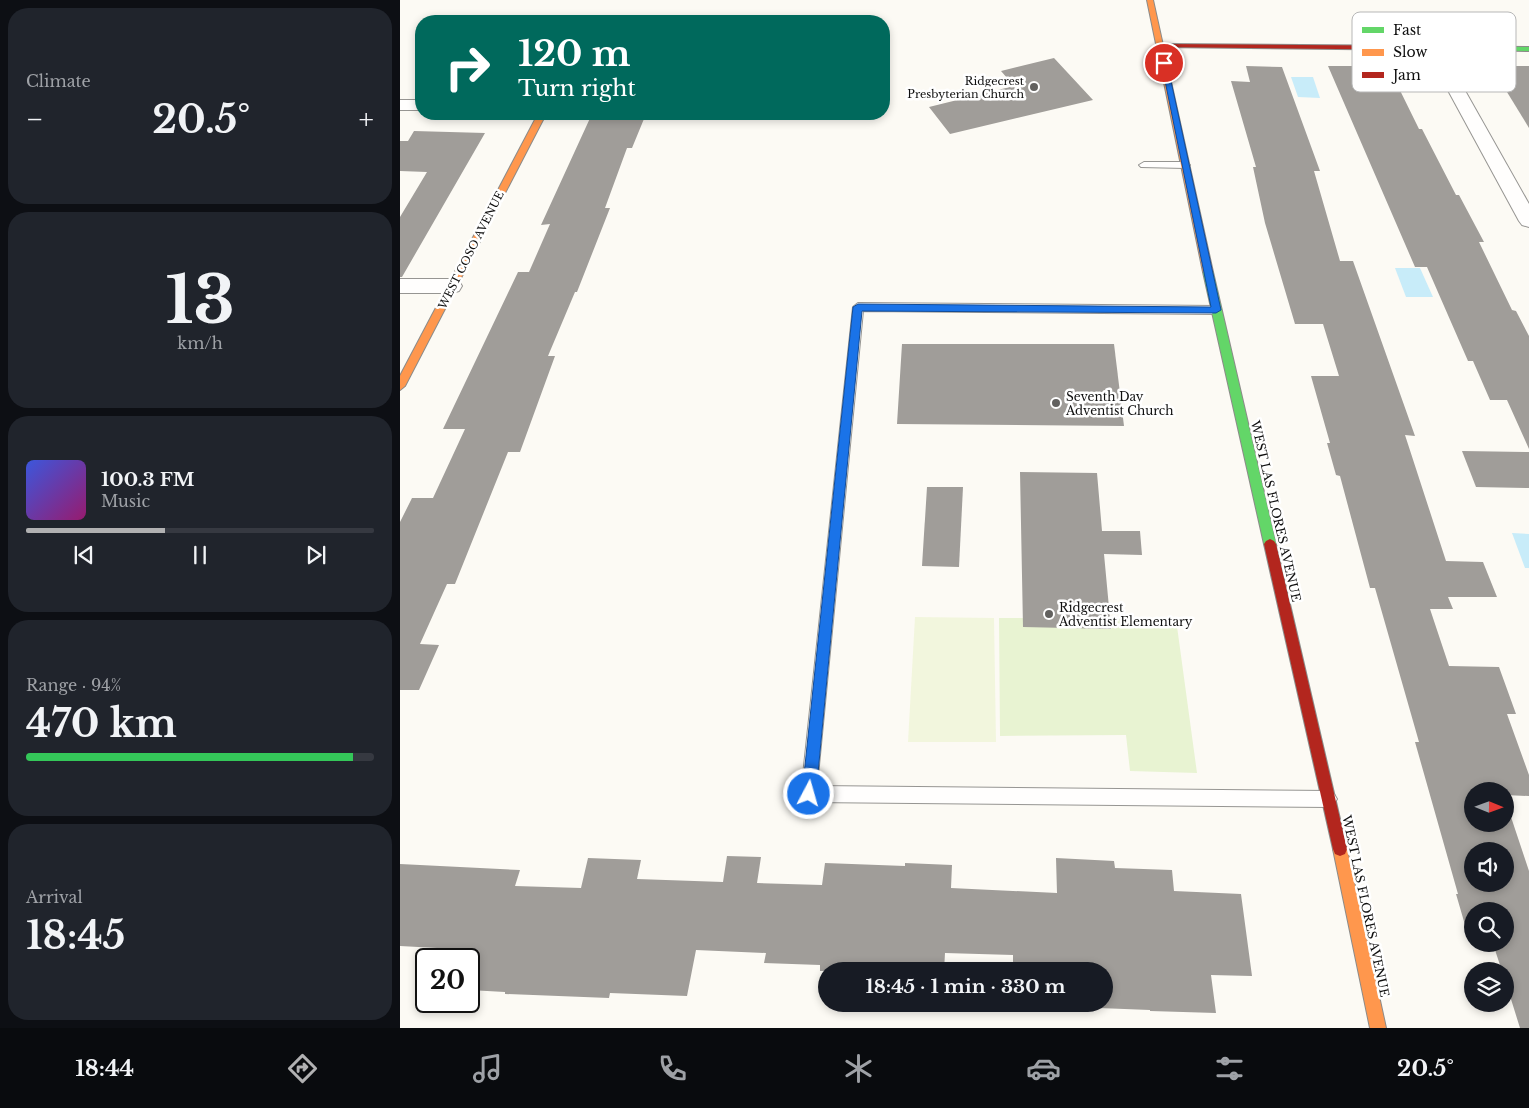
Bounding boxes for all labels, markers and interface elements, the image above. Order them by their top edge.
legend [1352,12,1516,92]
text: Fast [1393,21,1422,39]
text: 120 m [518,32,631,75]
icon: right [435,35,500,100]
pin [1143,42,1185,84]
text: Slow [1393,43,1427,61]
icon: arrive [1150,49,1178,77]
text: Jam [1391,66,1421,84]
text: Climate [26,71,91,91]
place label: Ridgecrest Presbyterian Church [907,74,1025,101]
text: Turn right [518,75,636,102]
marker: Ridgecrest Presbyterian Church [1028,81,1040,93]
text: 20.5° [152,96,250,143]
text: − [26,102,44,137]
text: + [359,102,374,137]
street label: WEST COSO AVENUE [435,189,507,312]
text: 13 [165,260,235,341]
text: km/h [177,333,223,353]
place label: Seventh Day Adventist Church [1065,389,1174,418]
marker: Seventh Day Adventist Church [1050,397,1062,409]
street label: WEST LAS FLORES AVENUE [1248,418,1304,603]
text: 100.3 FM [101,468,195,491]
text: Music [101,491,150,511]
icon: previous [70,541,98,569]
icon: pause [186,541,214,569]
icon: next [302,541,330,569]
place label: Ridgecrest Adventist Elementary [1058,600,1193,629]
marker: Ridgecrest Adventist Elementary [1043,608,1055,620]
text: Range · 94% [26,675,121,695]
text: 470 km [26,700,177,747]
position arrow [782,767,834,819]
north arrow [1464,782,1514,832]
map controls [1464,782,1514,1012]
street label: WEST LAS FLORES AVENUE [1339,813,1393,999]
button: sound [1464,842,1514,892]
text: Arrival [26,887,83,907]
button: search [1464,902,1514,952]
text: 18:45 [26,912,125,959]
speed limit sign: 20 [415,948,480,1013]
button: layers [1464,962,1514,1012]
text: 18:45 · 1 min · 330 m [865,975,1066,998]
icon: directions [285,1051,320,1086]
icon: music [470,1051,505,1086]
icon: phone [655,1051,690,1086]
icon: climate [841,1051,876,1086]
icon: car [1026,1051,1061,1086]
icon: filters [1212,1051,1247,1086]
text: 18:44 [75,1055,134,1082]
text: 20.5° [1397,1055,1454,1082]

